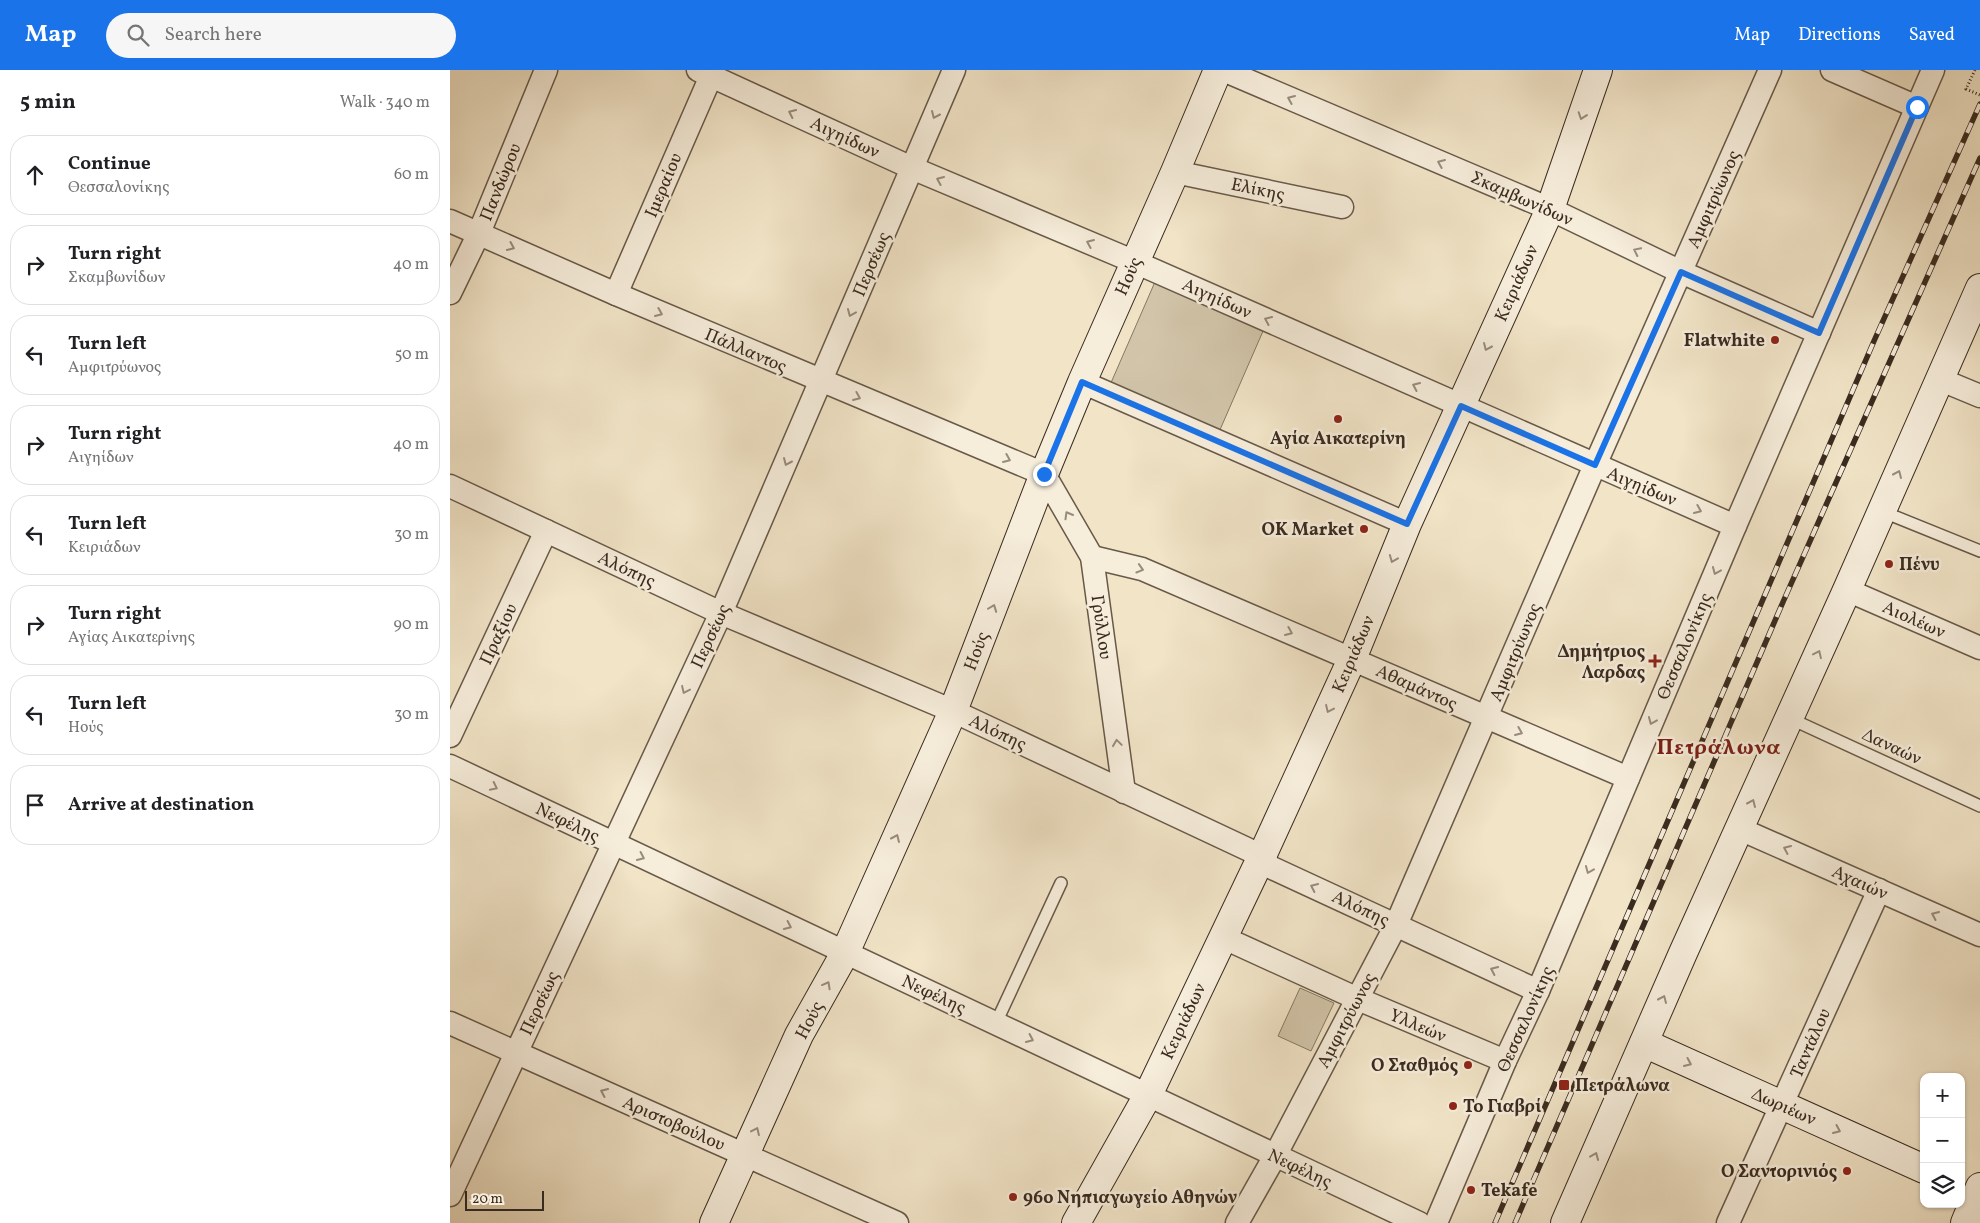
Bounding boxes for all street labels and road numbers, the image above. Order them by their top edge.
street label: Αιγηίδων [806,111,883,165]
street label: Πανδώρου [474,140,528,225]
street label: Αμφιτρύωνος [1682,147,1747,253]
street label: Ιμεραίου [640,149,689,222]
street label: Σκαμβωνίδων [1466,166,1577,233]
street label: Ελίκης [1228,173,1287,208]
street label: Περσέως [847,228,897,301]
street label: Κειριάδων [1489,241,1546,326]
street label: Ηούς [1110,253,1149,300]
street label: Αιγηίδων [1178,273,1255,326]
street label: Πάλλαντος [700,323,790,380]
street label: Αιγηίδων [1603,461,1681,513]
street label: Αλόπης [593,546,659,595]
street label: Θεσσαλονίκης [1652,589,1719,704]
street label: Γρύλλου [1084,593,1117,661]
street label: Αιολέων [1878,595,1949,645]
street label: Αμφιτρύωνος [1484,599,1548,706]
street label: Πραξίου [474,600,524,669]
street label: Περσέως [686,600,737,673]
street label: Κειριάδων [1327,612,1382,697]
street label: Ηούς [959,628,996,675]
street label: Αθαμάντος [1372,659,1461,717]
street label: Αλόπης [964,709,1030,758]
street label: Δαναών [1858,723,1925,772]
street label: Νεφέλης [531,797,604,850]
street label: Αχαιών [1827,860,1892,907]
street label: Αλόπης [1327,885,1393,934]
street label: Θεσσαλονίκης [1492,962,1561,1077]
street label: Περσέως [515,967,566,1040]
street label: Αμφιτρύωνος [1312,968,1383,1073]
street label: Νεφέλης [897,970,970,1021]
street label: Κειριάδων [1156,979,1213,1064]
street label: Ηούς [790,997,831,1044]
street label: Υλλεών [1385,1003,1450,1050]
street label: Ταντάλου [1785,1005,1838,1082]
street label: Δωριέων [1747,1082,1820,1133]
street label: Αριστοβούλου [618,1091,729,1158]
street label: Νεφέλης [1263,1144,1336,1195]

